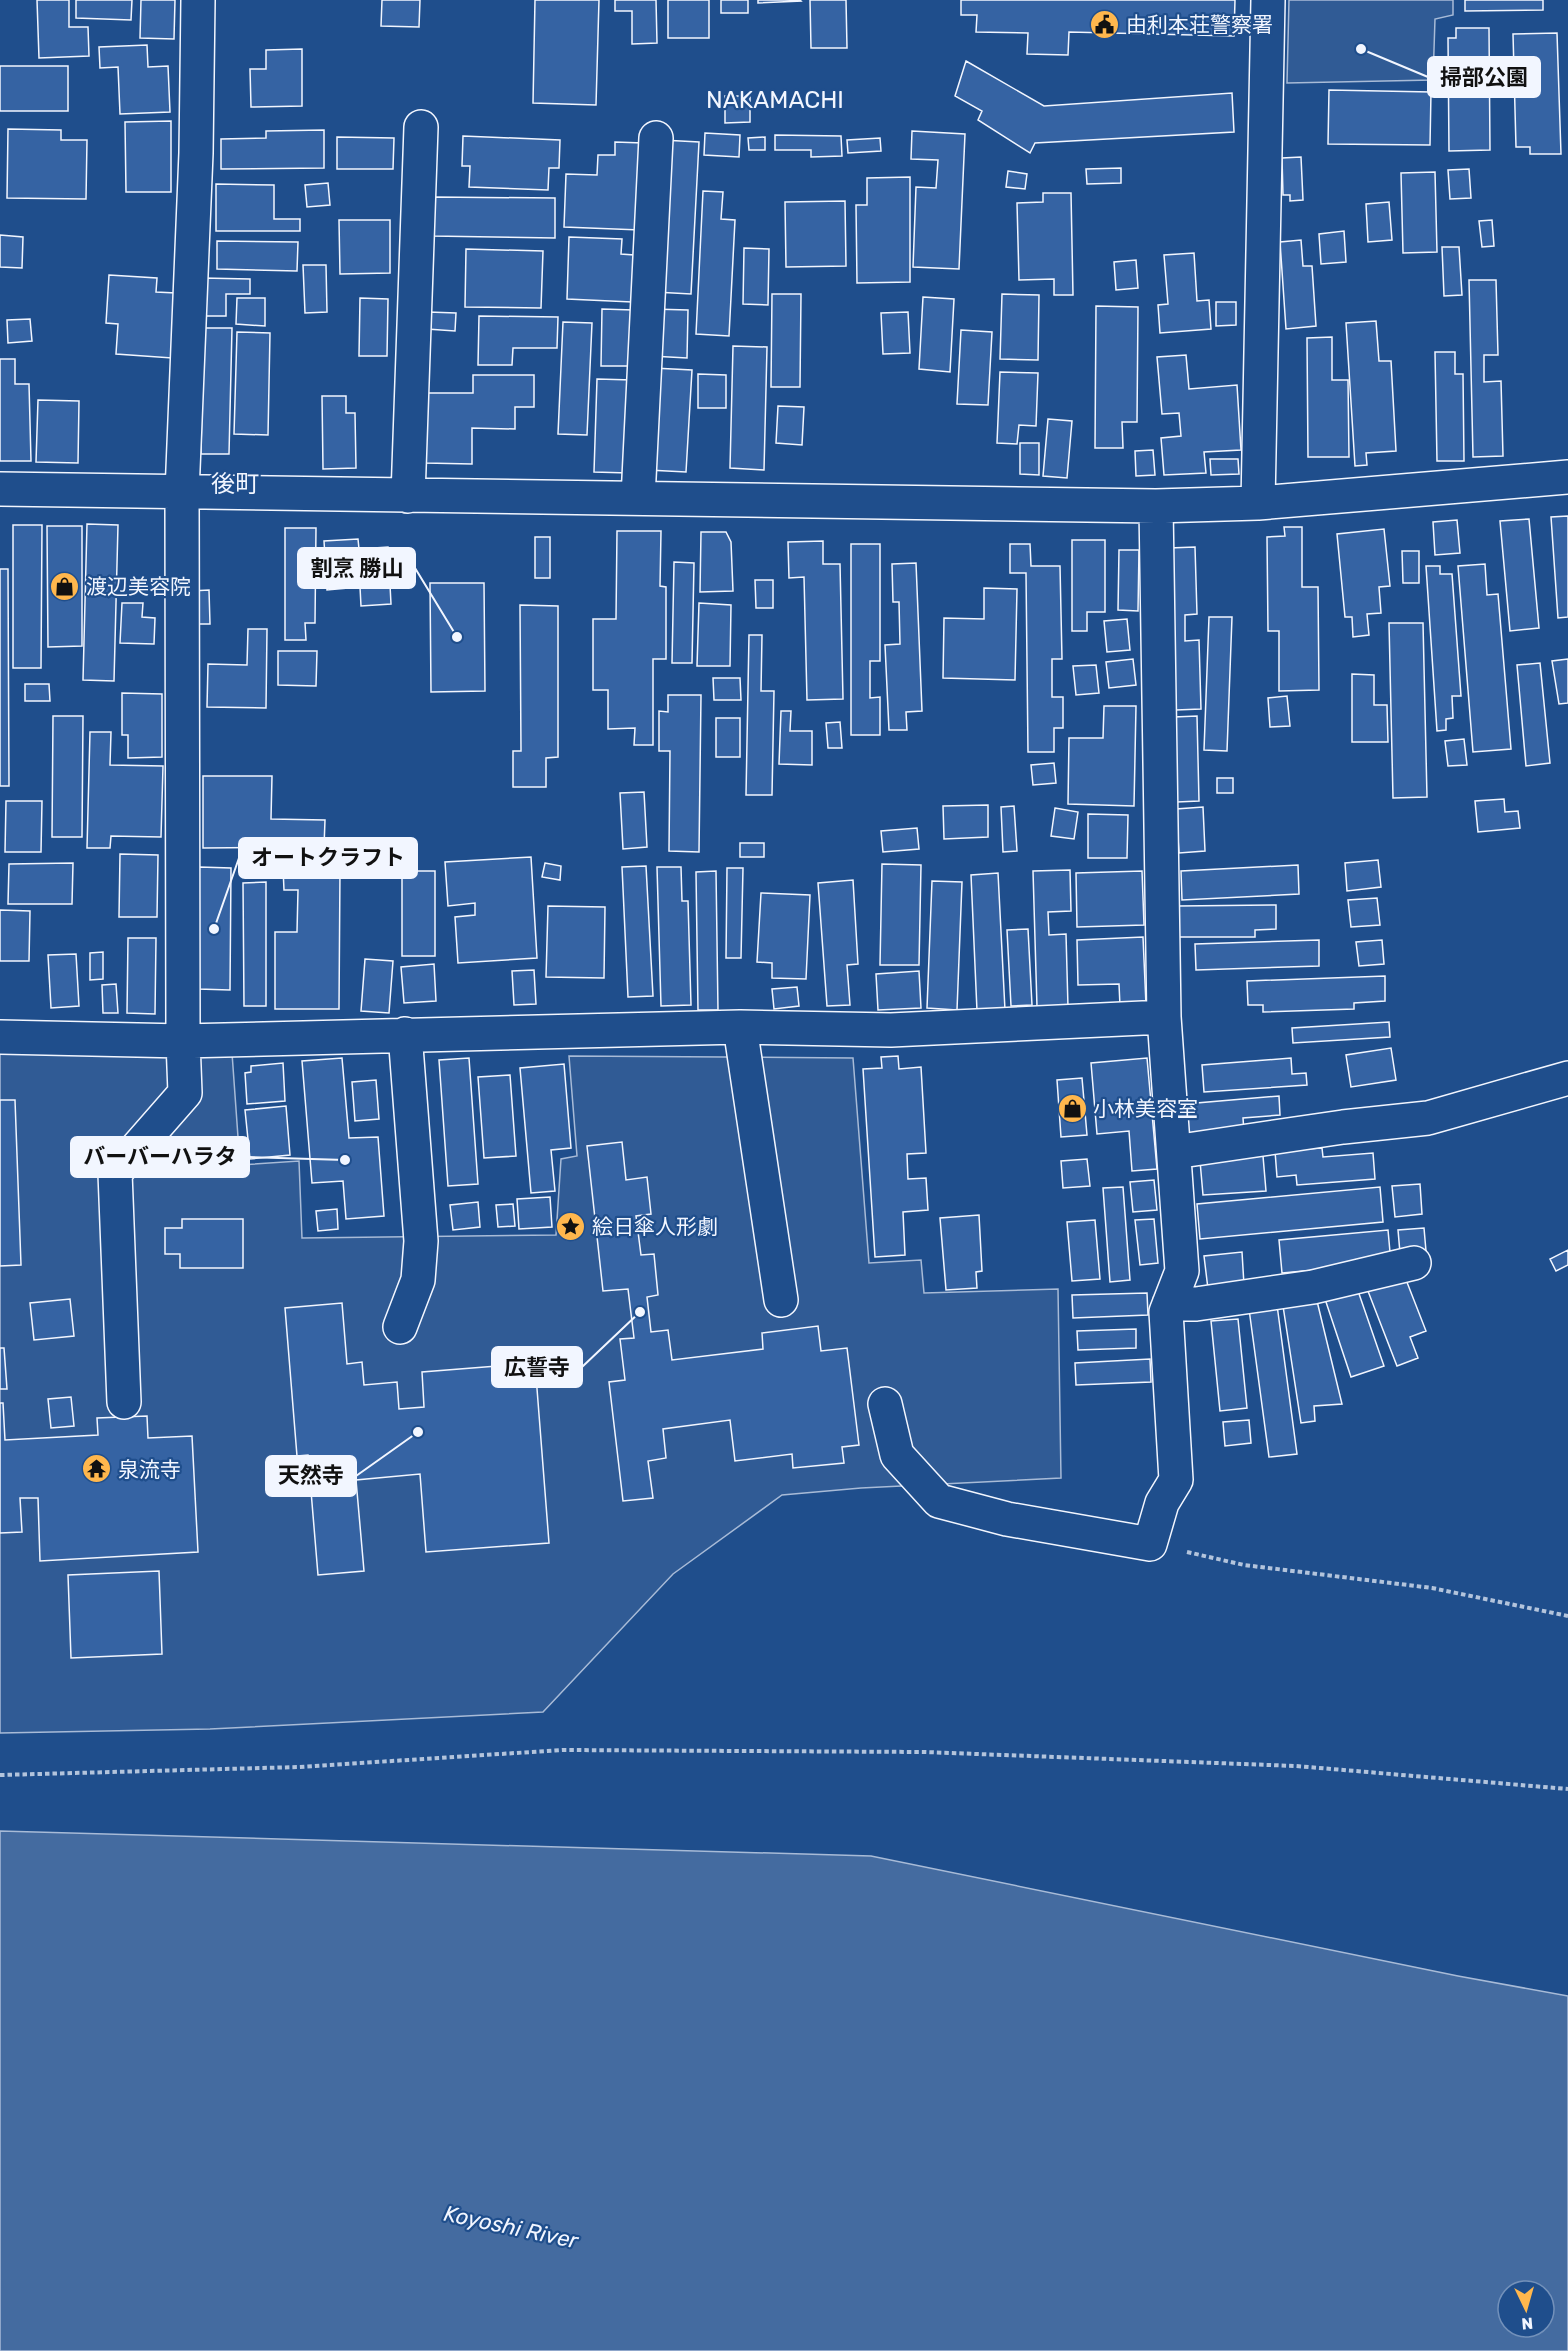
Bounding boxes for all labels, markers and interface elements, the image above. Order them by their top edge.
public building icon: 由利本荘警察署 [1089,8,1121,40]
place label: 由利本荘警察署 [1126,12,1273,37]
callout: 掃部公園 [1428,57,1540,97]
text: 掃部公園 [1440,64,1528,91]
district label: NAKAMACHI [706,86,844,114]
district label: 後町 [211,470,259,498]
callout: 割烹 勝山 [298,548,415,588]
text: 割烹 勝山 [311,555,403,582]
shop icon: 渡辺美容院 [49,570,81,602]
place label: 渡辺美容院 [86,574,191,599]
callout: オートクラフト [239,838,417,878]
text: オートクラフト [251,844,405,871]
shop icon: 小林美容室 [1056,1092,1088,1124]
place label: 小林美容室 [1093,1096,1198,1121]
callout: バーバーハラタ [71,1137,249,1177]
text: バーバーハラタ [83,1143,237,1170]
place icon: 絵日傘人形劇 [555,1210,587,1242]
place label: 絵日傘人形劇 [592,1214,718,1239]
callout: 広誓寺 [492,1347,582,1387]
text: 広誓寺 [504,1354,570,1381]
temple icon: 泉流寺 [81,1453,113,1485]
callout: 天然寺 [266,1456,356,1496]
place label: 泉流寺 [118,1457,181,1482]
text: 天然寺 [278,1462,344,1489]
water label: Koyoshi River [442,2200,582,2255]
north arrow [1496,2279,1556,2339]
text: N [1521,2313,1534,2333]

